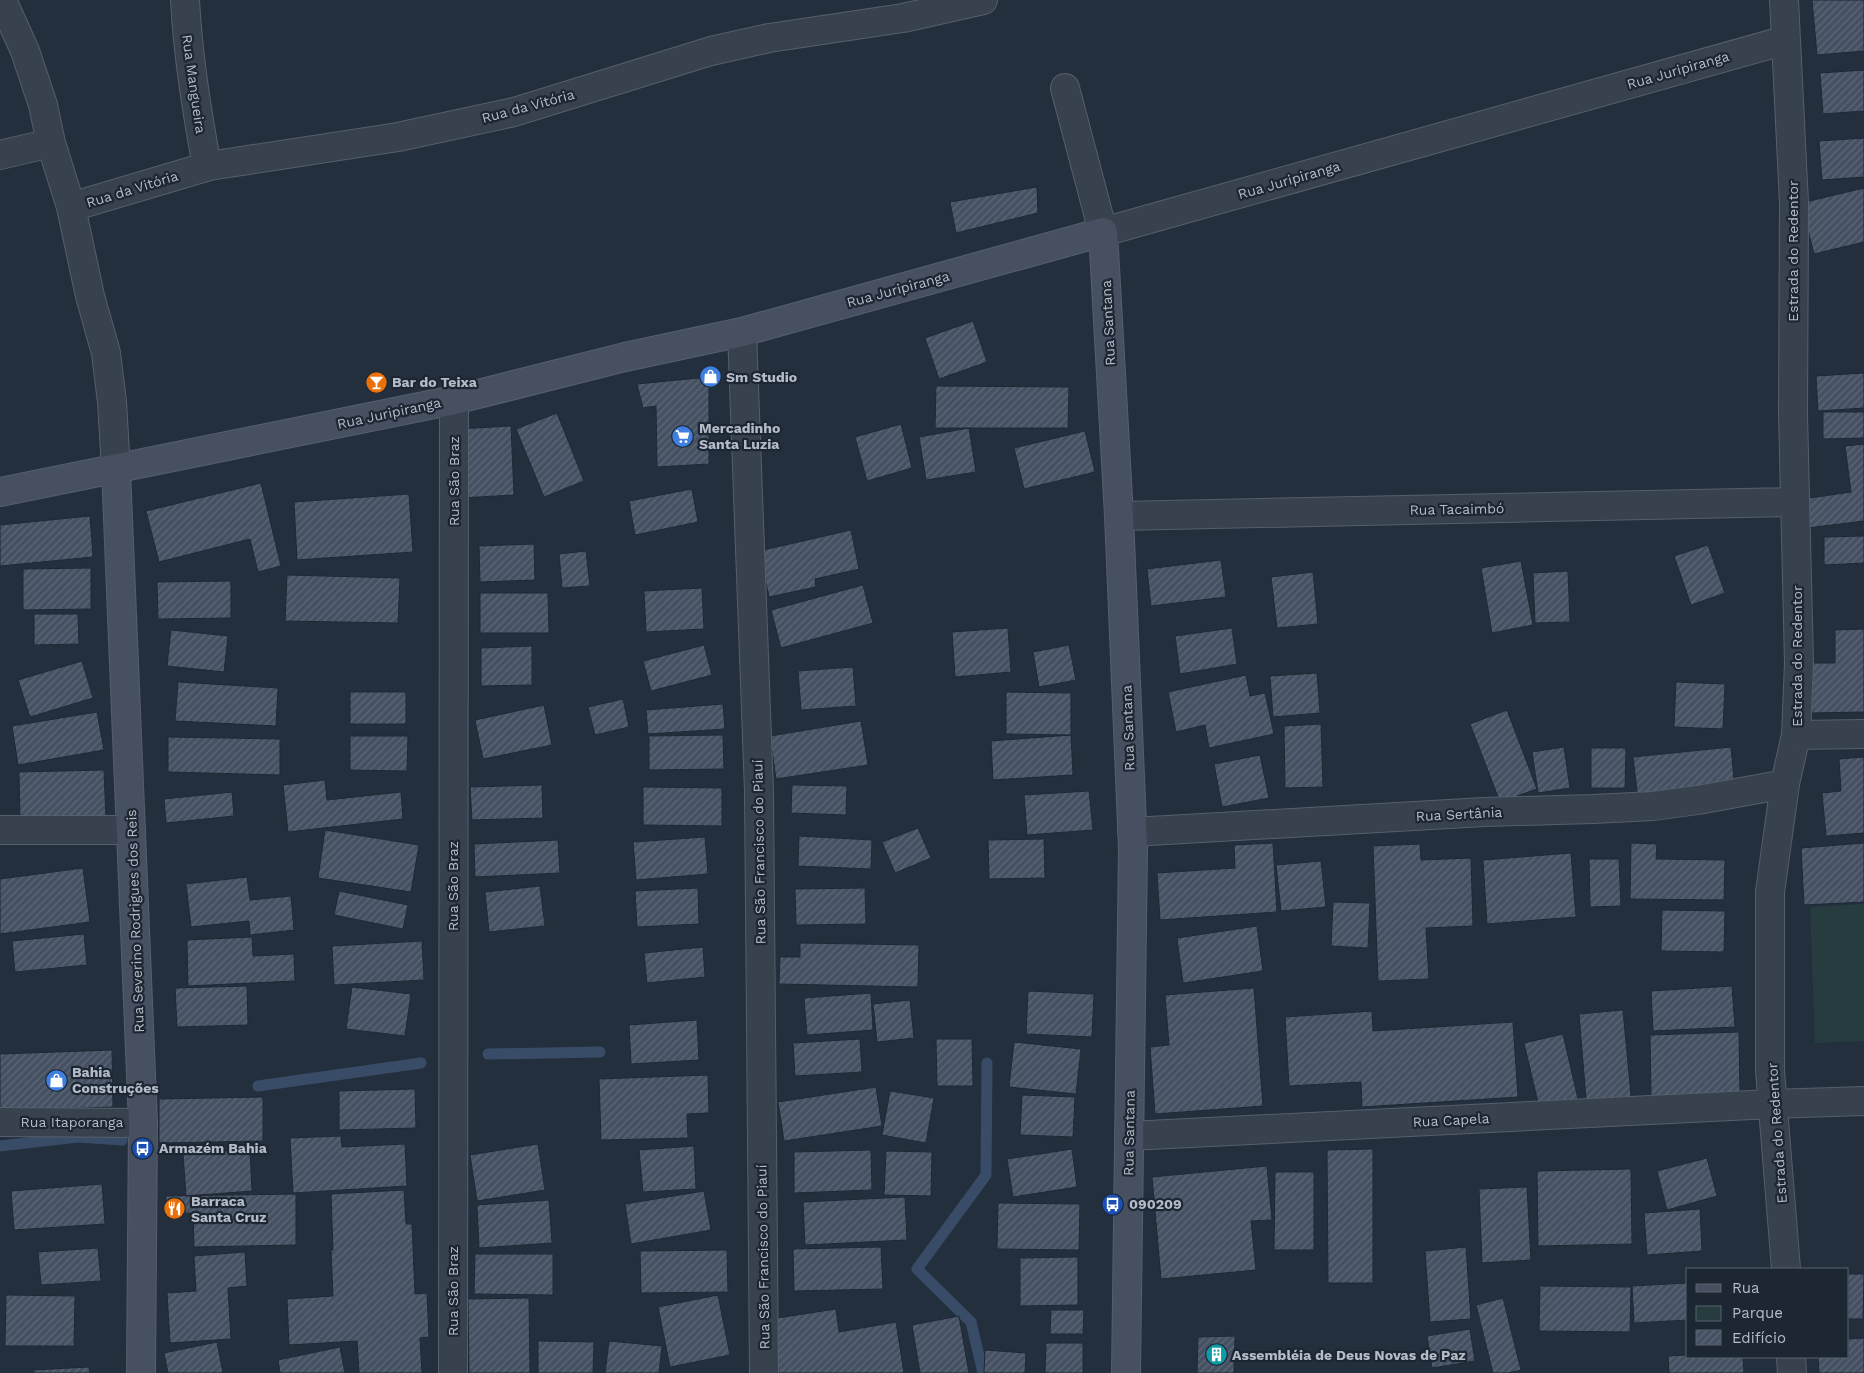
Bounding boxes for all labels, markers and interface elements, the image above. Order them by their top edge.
street label: Rua Mangueira [179,33,209,135]
street label: Rua Juripiranga [1625,48,1731,92]
street label: Rua da Vitória [480,86,576,126]
street label: Rua Juripiranga [1236,158,1342,202]
street label: Rua da Vitória [84,167,180,211]
street label: Estrada do Redentor [1785,180,1801,322]
street label: Rua Juripiranga [845,268,951,310]
street label: Rua Santana [1098,280,1118,366]
shop icon: Sm Studio [698,365,722,389]
place label: Sm Studio [726,369,797,385]
bar icon: Bar do Teixa [364,370,388,394]
place label: Bar do Teixa [392,374,478,390]
street label: Rua Juripiranga [336,394,442,432]
place label: Mercadinho Santa Luzia [699,420,780,452]
supermarket icon: Mercadinho Santa Luzia [671,424,695,448]
street label: Rua São Braz [446,436,462,526]
street label: Rua Tacaimbó [1409,500,1505,518]
street label: Estrada do Redentor [1789,585,1805,727]
street label: Rua Santana [1119,685,1137,771]
street label: Rua São Francisco do Piauí [749,759,769,944]
street label: Rua Sertânia [1415,804,1503,824]
street label: Rua Severino Rodrigues dos Reis [123,809,147,1033]
street label: Rua São Braz [445,841,461,931]
street label: Estrada do Redentor [1764,1062,1790,1204]
place label: Bahia Construções [72,1064,159,1096]
shop icon: Bahia Construções [44,1068,68,1092]
street label: Rua Santana [1120,1090,1138,1176]
street label: Rua Capela [1412,1110,1490,1130]
street label: Rua Itaporanga [21,1114,123,1130]
bus stop icon: Armazém Bahia [131,1136,155,1160]
place label: Armazém Bahia [159,1140,268,1156]
street label: Rua São Francisco do Piauí [753,1164,773,1349]
bus stop icon: 090209 [1101,1192,1125,1216]
place label: Barraca Santa Cruz [191,1193,266,1225]
place label: 090209 [1129,1196,1182,1212]
restaurant icon: Barraca Santa Cruz [163,1197,187,1221]
street label: Rua São Braz [445,1246,461,1336]
legend [1686,1268,1849,1358]
text: Rua [1732,1279,1760,1297]
text: Parque [1732,1304,1783,1322]
text: Edifício [1732,1329,1786,1347]
building icon: Assembléia de Deus Novas de Paz [1204,1343,1228,1367]
place label: Assembléia de Deus Novas de Paz [1232,1347,1466,1363]

